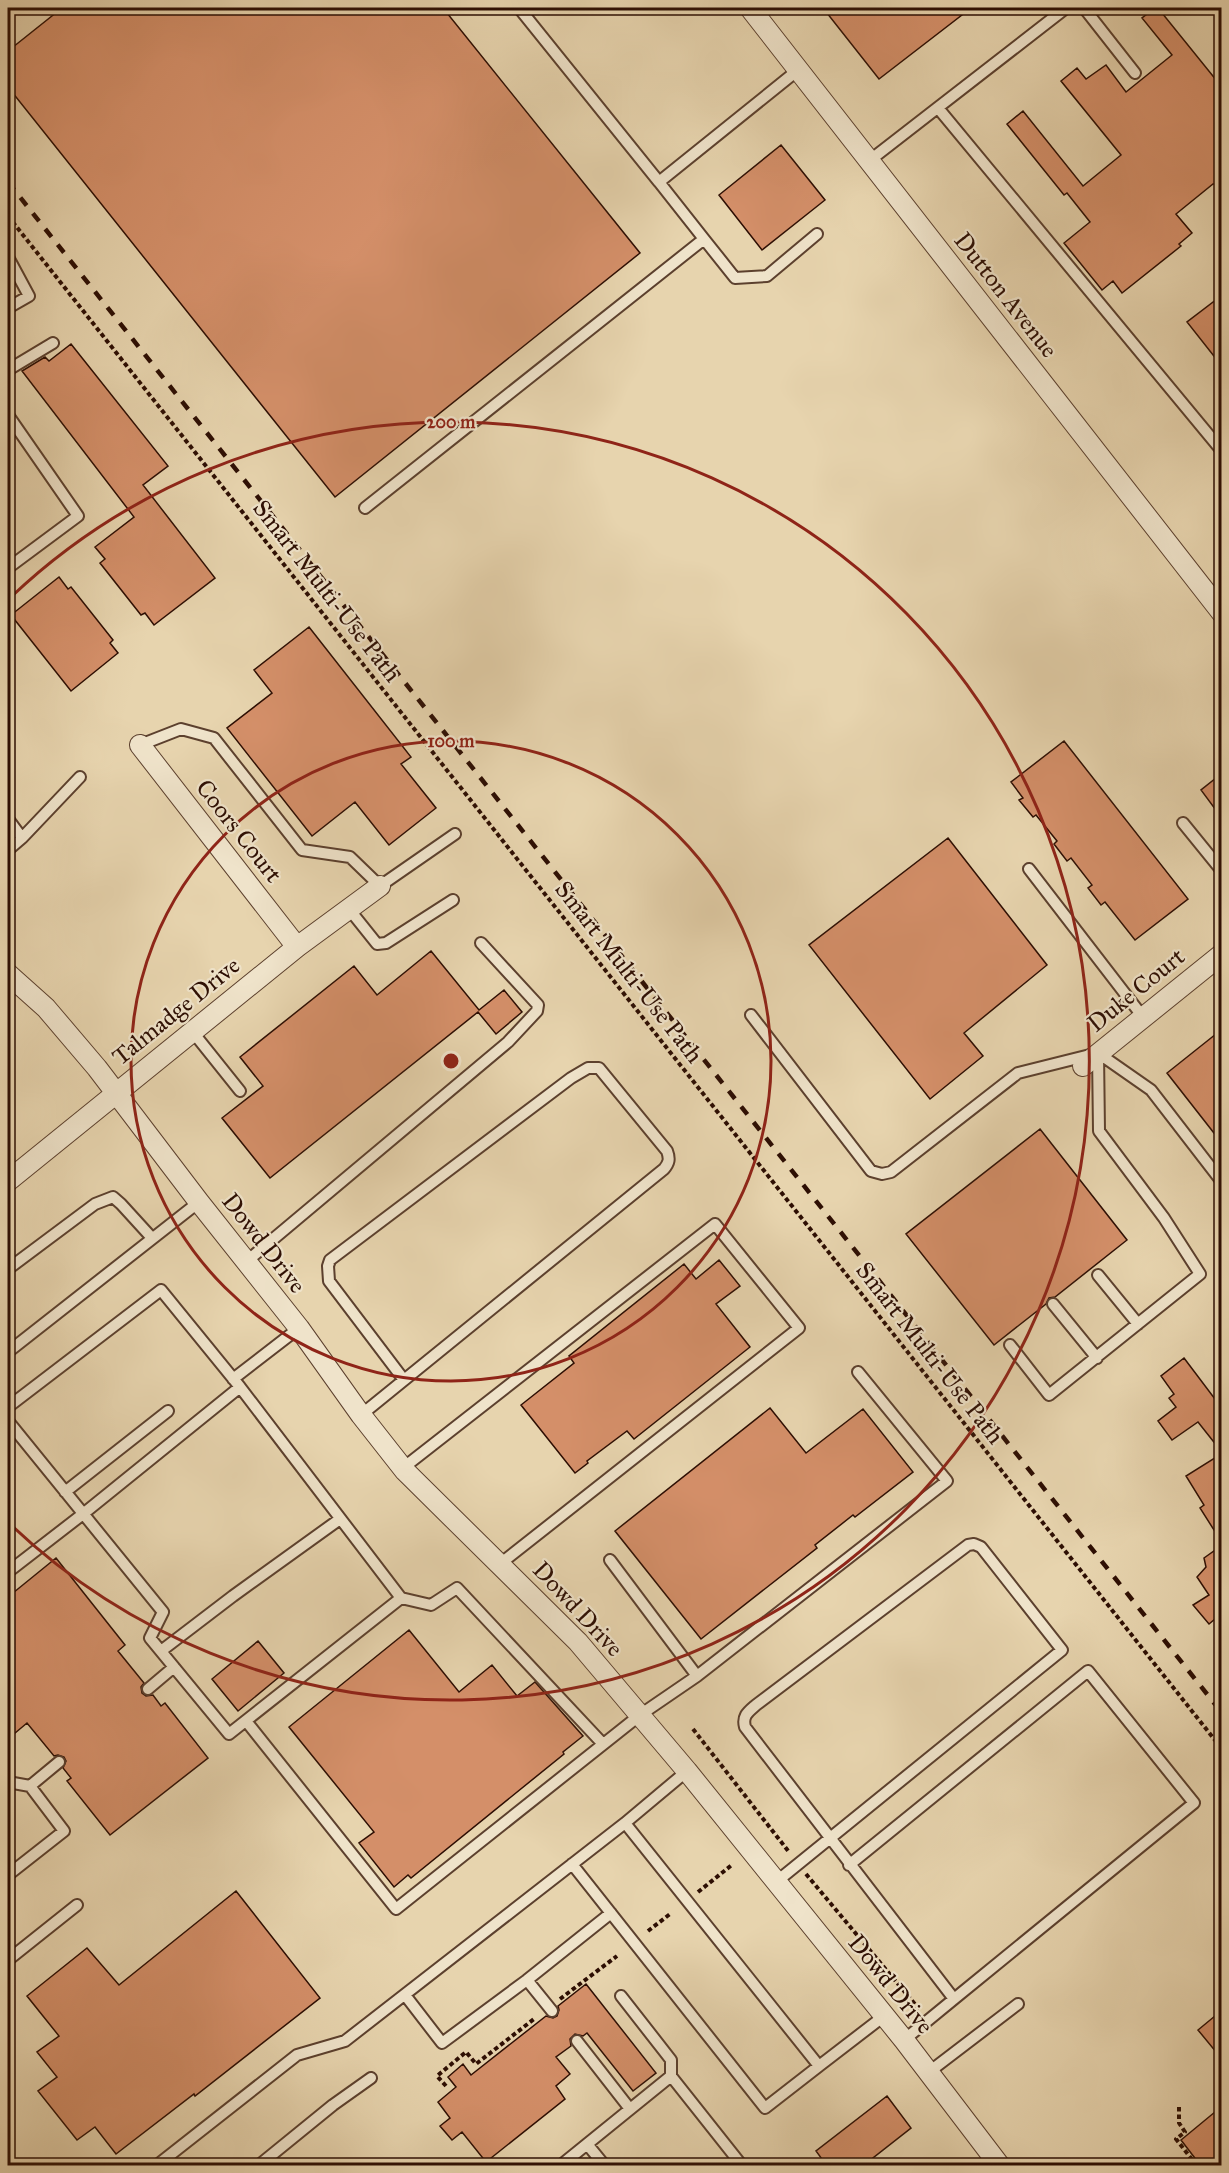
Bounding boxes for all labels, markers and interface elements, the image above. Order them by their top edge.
street label: Dutton Avenue [948,226,1064,364]
text: 200 m [427,411,476,433]
street label: Smart Multi-Use Path [247,494,407,688]
text: 100 m [428,730,475,752]
street label: Coors Court [189,773,289,889]
street label: Smart Multi-Use Path [549,875,709,1069]
street label: Duke Court [1081,941,1191,1038]
street label: Talmadge Drive [106,950,246,1072]
centre of rings [441,1051,461,1071]
street label: Dowd Drive [215,1187,313,1299]
street label: Smart Multi-Use Path [850,1256,1010,1450]
street label: Dowd Drive [526,1555,630,1663]
street label: Dowd Drive [842,1928,940,2040]

